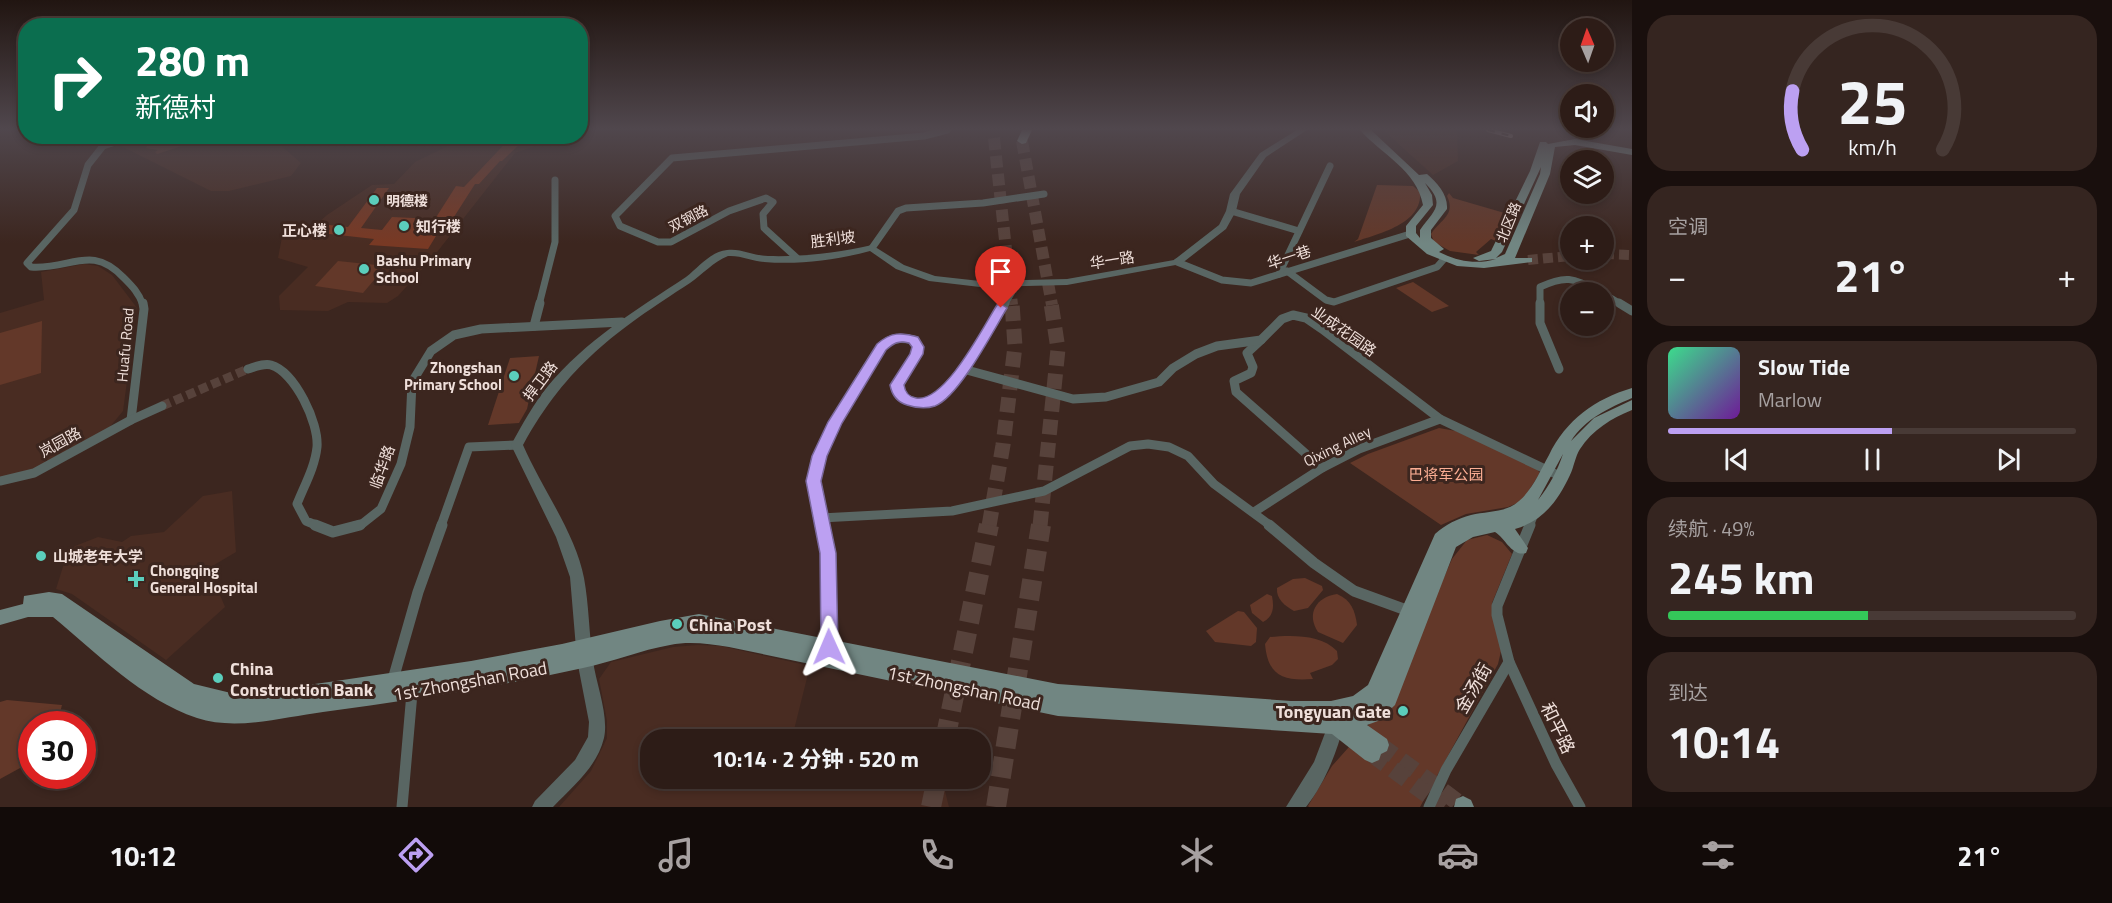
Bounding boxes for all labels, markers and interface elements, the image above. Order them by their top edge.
north arrow [1560,18,1614,72]
map controls [1560,18,1614,336]
text: 280 m [135,28,250,92]
icon: right [36,42,114,120]
text: 25 [1837,53,1907,148]
button: sound [1560,84,1614,138]
text: 新德村 [135,86,216,127]
text: km/h [1848,131,1896,163]
button: layers [1560,150,1614,204]
place label: 明德楼 [386,190,428,211]
marker: 明德楼 [367,193,381,207]
street label: 双钢路 [665,199,711,237]
street label: 北区路 [1490,199,1526,245]
text: 空调 [1668,211,1708,242]
place label: 知行楼 [416,215,461,238]
button: + [1560,216,1614,270]
place label: 正心楼 [282,219,327,242]
marker: 知行楼 [397,219,411,233]
marker: 正心楼 [332,223,346,237]
street label: 胜利坡 [809,225,857,253]
street label: 华一巷 [1264,239,1314,275]
text: 21° [1834,241,1910,309]
street label: 华一路 [1088,245,1136,275]
pin [975,246,1026,308]
place label: Bashu Primary School [376,249,472,289]
text: − [1668,251,1686,301]
text: + [2058,251,2076,301]
icon: arrive [984,255,1017,288]
marker: Bashu Primary School [357,262,371,276]
button: − [1560,282,1614,336]
street label: 业成花园路 [1307,300,1381,362]
street label: Huafu Road [110,307,140,383]
text: Slow Tide [1758,350,1850,384]
place label: Zhongshan Primary School [404,356,502,396]
street label: 捍卫路 [517,356,563,406]
marker: Zhongshan Primary School [507,369,521,383]
text: Marlow [1758,384,1822,415]
street label: Qixing Alley [1299,420,1375,472]
street label: 岚园路 [35,421,85,463]
street label: 临华路 [363,442,401,492]
icon: previous [1720,443,1753,476]
icon: pause [1856,443,1889,476]
icon: next [1992,443,2025,476]
park label: 巴将军公园 [1408,463,1484,486]
text: 续航 · 49% [1668,513,1755,544]
text: 245 km [1668,543,1814,611]
place label: 山城老年大学 [53,545,143,568]
marker: 山城老年大学 [34,549,48,563]
place label: Chongqing General Hospital [150,559,258,599]
marker: Chongqing General Hospital [127,570,145,588]
place label: China Post [689,611,772,638]
position arrow [797,615,861,679]
marker: China Post [670,617,684,631]
street label: 1st Zhongshan Road [391,654,549,708]
place label: China Construction Bank [230,655,374,703]
street label: 金汤街 [1448,658,1498,718]
street label: 1st Zhongshan Road [885,659,1043,717]
marker: China Construction Bank [211,671,225,685]
text: 到达 [1668,677,1708,708]
place label: Tongyuan Gate [1276,698,1391,725]
street label: 和平路 [1534,698,1582,758]
marker: Tongyuan Gate [1396,704,1410,718]
text: 10:14 [1668,707,1780,775]
speed limit sign: 30 [18,711,96,789]
text: 10:14 · 2 分钟 · 520 m [712,742,919,776]
icon: directions [395,834,437,876]
icon: music [655,834,697,876]
icon: phone [916,834,958,876]
icon: climate [1176,834,1218,876]
icon: car [1437,834,1479,876]
icon: filters [1697,834,1739,876]
text: 10:12 [109,835,177,876]
text: 21° [1957,835,2003,876]

